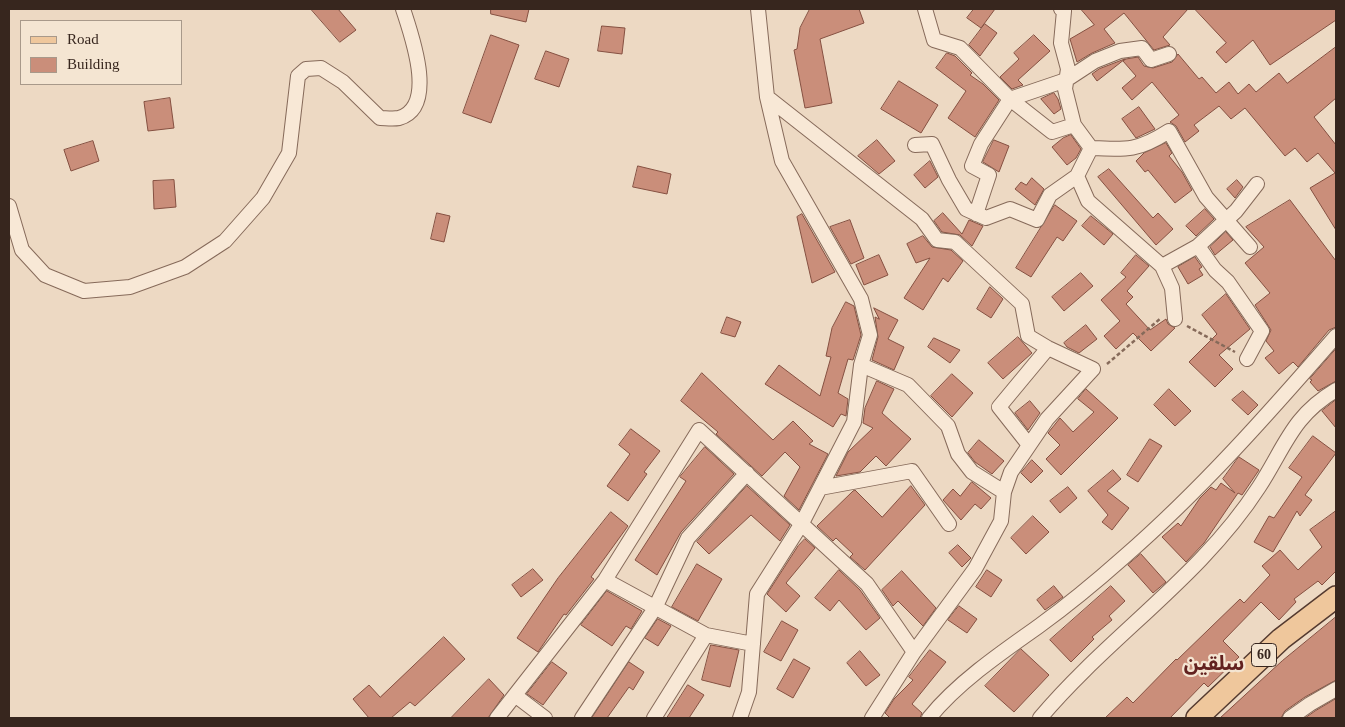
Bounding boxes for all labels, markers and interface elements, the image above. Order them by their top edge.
legend [20,20,182,85]
text: Road [67,31,99,47]
text: Building [67,56,120,72]
road number: 60 [1252,644,1276,666]
district label: سلقين [1184,653,1244,677]

